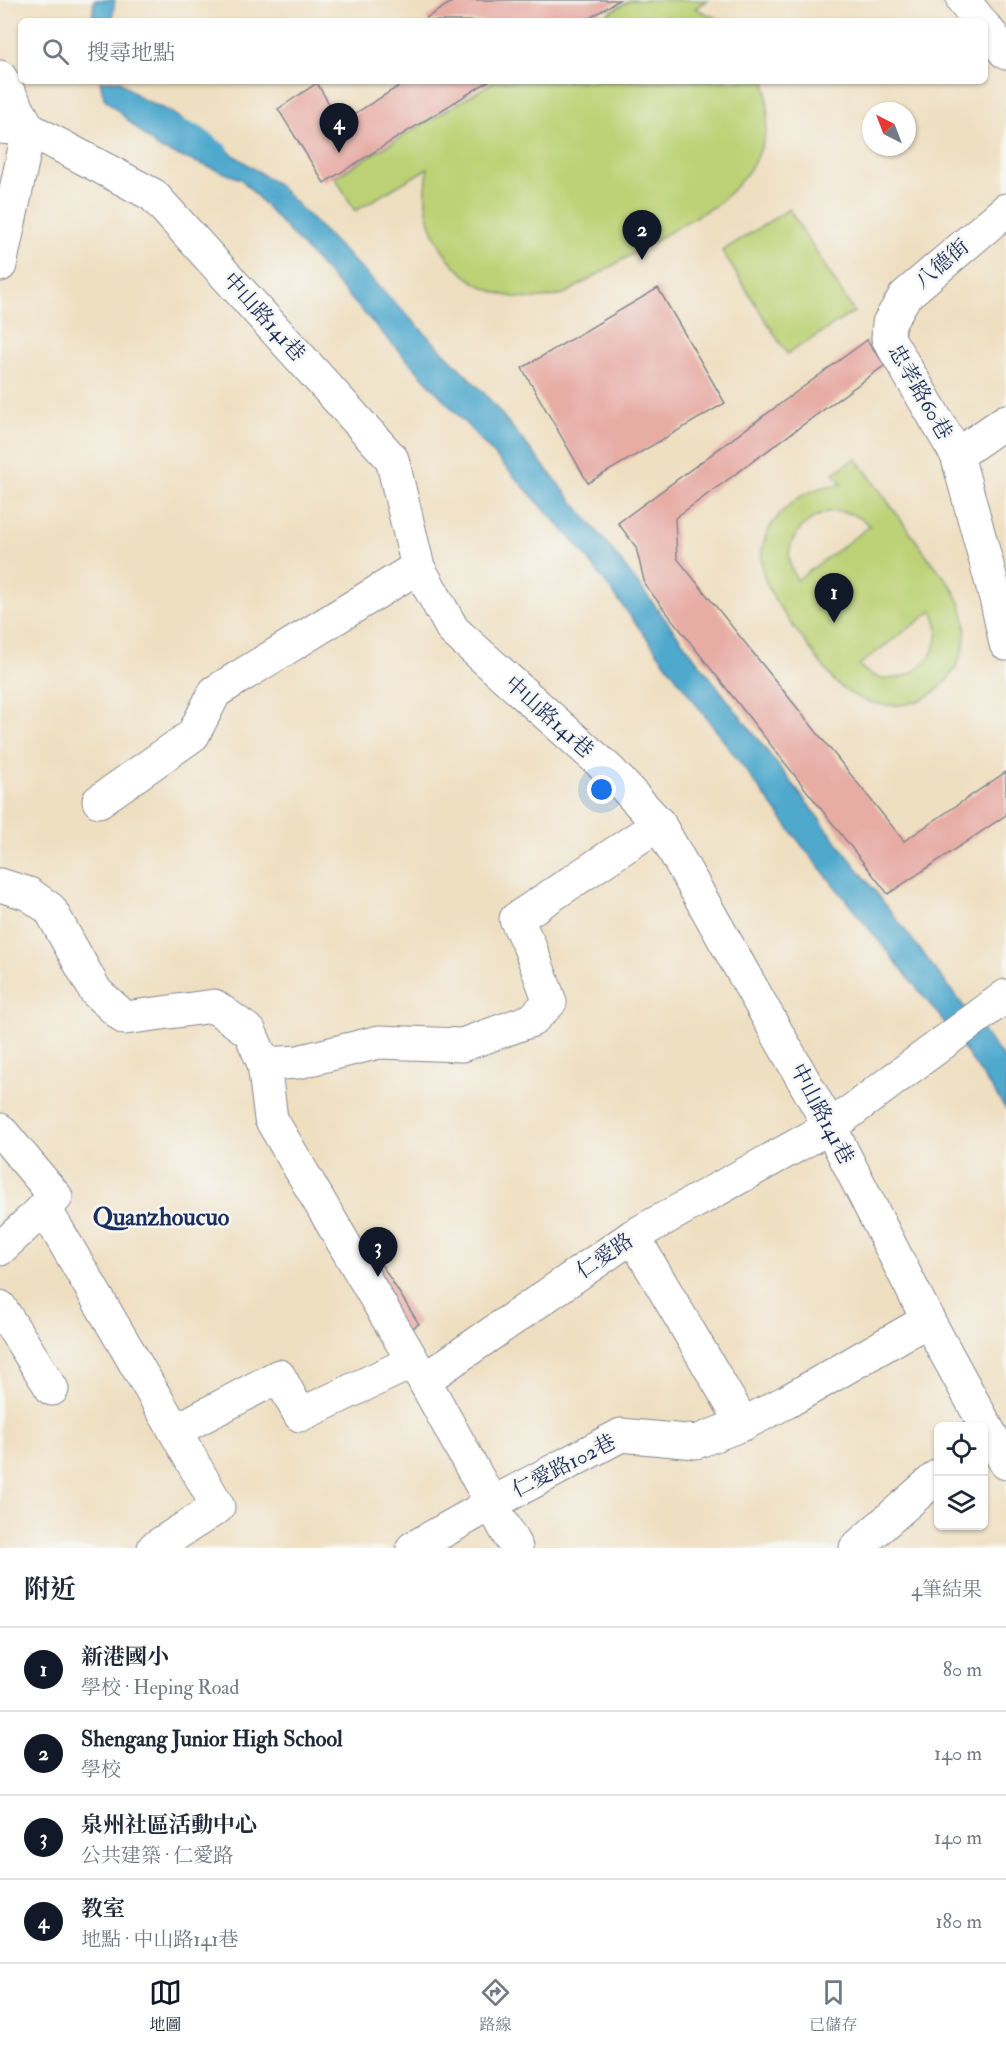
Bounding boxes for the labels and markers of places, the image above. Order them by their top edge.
pin: 4 [320,104,358,153]
pin: 2 [622,210,662,260]
pin: 1 [814,574,854,623]
pin: 3 [358,1228,398,1277]

